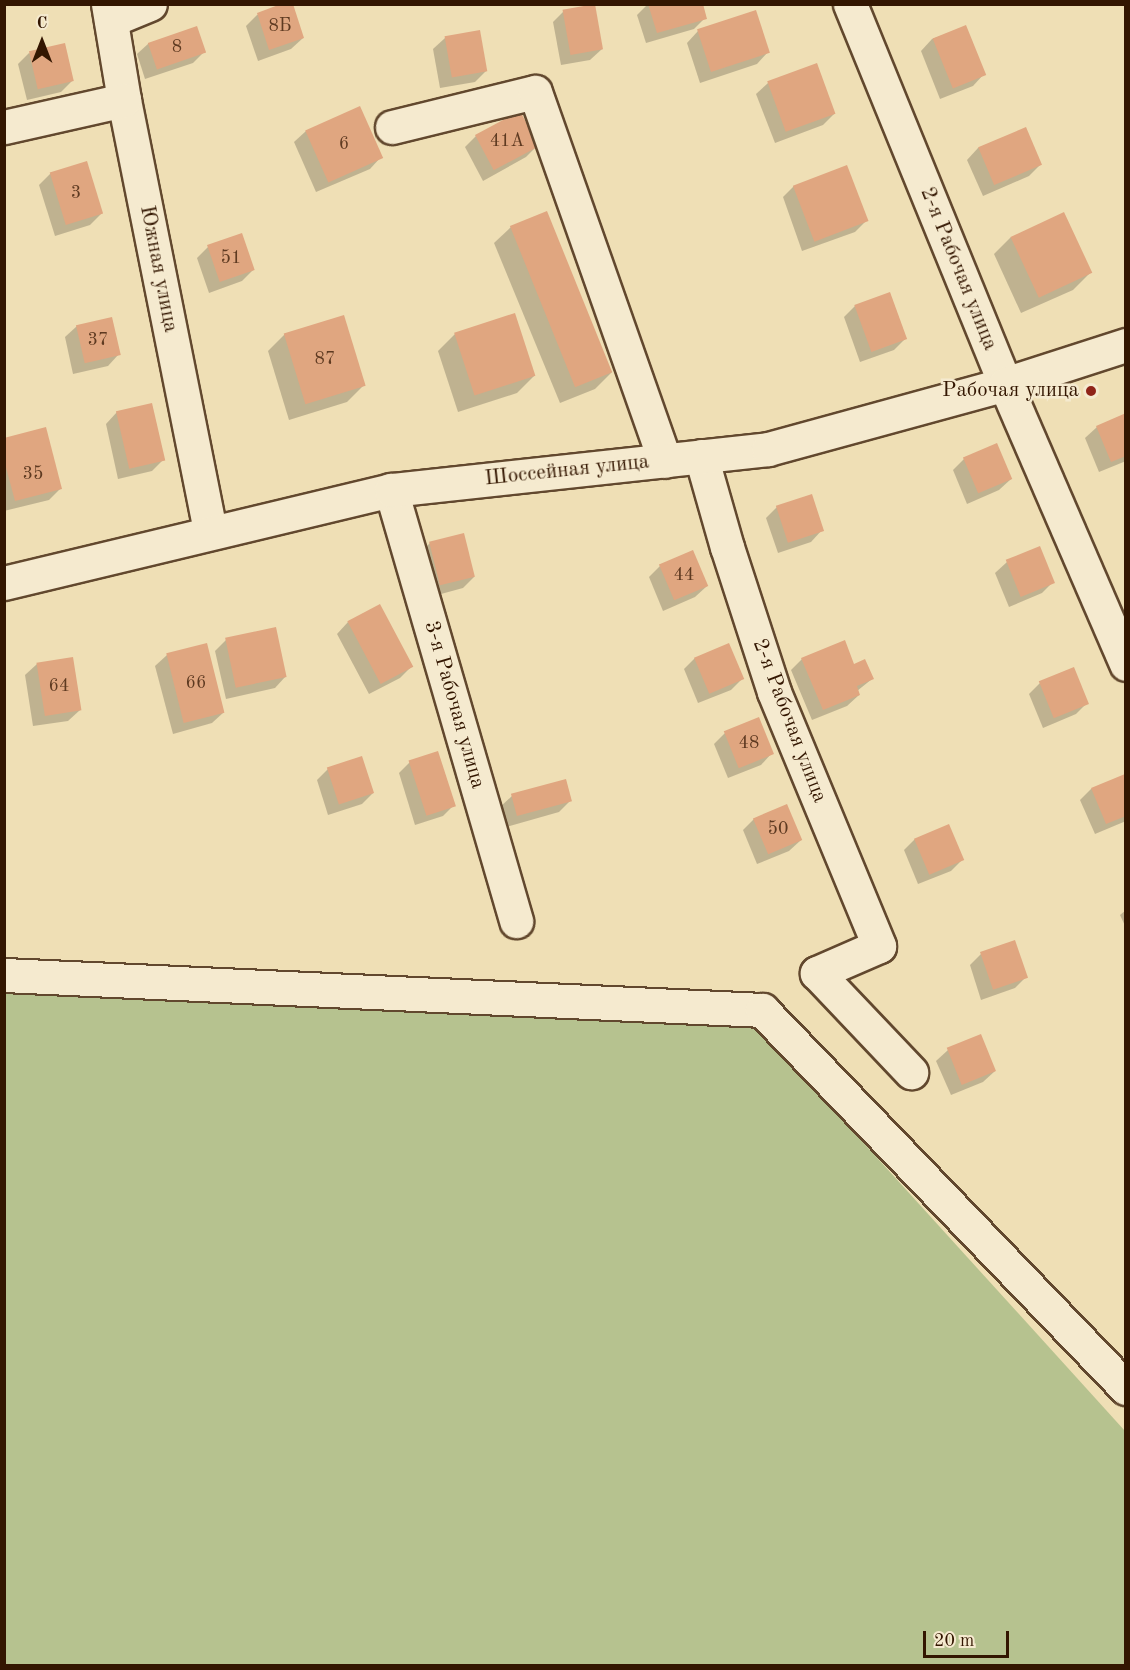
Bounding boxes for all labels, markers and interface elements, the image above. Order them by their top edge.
north arrow [12,12,72,72]
house number: 8Б [268,15,292,37]
text: С [37,16,47,32]
house number: 8 [172,36,182,58]
house number: 41А [490,130,524,152]
house number: 6 [339,133,349,155]
house number: 3 [71,182,81,204]
street label: 2-я Рабочая улица [914,184,1002,354]
street label: Южная улица [133,204,183,334]
house number: 51 [221,247,241,269]
house number: 37 [88,329,108,351]
house number: 87 [315,348,335,370]
place label: Рабочая улица [942,378,1079,404]
marker: Рабочая улица [1084,384,1098,398]
street label: Шоссейная улица [484,450,650,492]
house number: 35 [23,463,43,485]
house number: 44 [674,564,694,586]
street label: 3-я Рабочая улица [418,618,490,792]
street label: 2-я Рабочая улица [746,635,832,807]
house number: 66 [186,672,206,694]
house number: 64 [49,675,69,697]
house number: 48 [739,732,759,754]
house number: 50 [768,818,788,840]
scale bar [926,1619,1012,1657]
text: 20 m [934,1632,974,1650]

